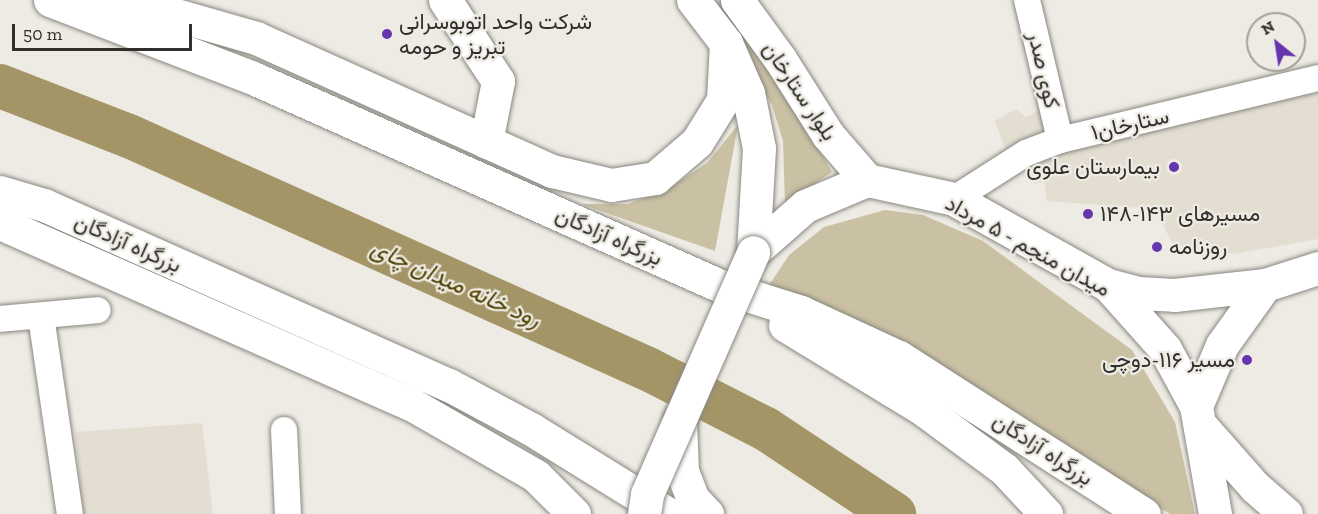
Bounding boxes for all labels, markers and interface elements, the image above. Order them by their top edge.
place label: شرکت واحد اتوبوسرانی تبریز و حومه [399,8,592,60]
scale bar [15,12,195,50]
north arrow [1246,12,1306,72]
text: N [1258,16,1278,39]
text: 50 m [23,23,62,45]
marker: شرکت واحد اتوبوسرانی تبریز و حومه [380,27,394,41]
street label: کوی صدر [1022,29,1066,111]
street label: بلوار ستارخان [757,37,843,145]
street label: ستارخان۱ [1089,102,1171,146]
place label: بیمارستان علوی [1026,154,1160,180]
marker: بیمارستان علوی [1165,158,1183,176]
street label: میدان منجم - ۵ مرداد [941,190,1115,302]
street label: بزرگراه آزادگان [551,201,667,271]
place label: مسیرهای ۱۴۳-۱۴۸ [1100,201,1260,227]
marker: مسیرهای ۱۴۳-۱۴۸ [1081,207,1095,221]
street label: بزرگراه آزادگان [70,208,186,278]
water label: رود خانه میدان چای [367,233,545,333]
place label: روزنامه [1169,234,1227,260]
marker: روزنامه [1150,240,1164,254]
place label: مسیر ۱۱۶-دوچی [1102,347,1235,373]
marker: مسیر ۱۱۶-دوچی [1240,353,1254,367]
street label: بزرگراه آزادگان [988,407,1098,491]

